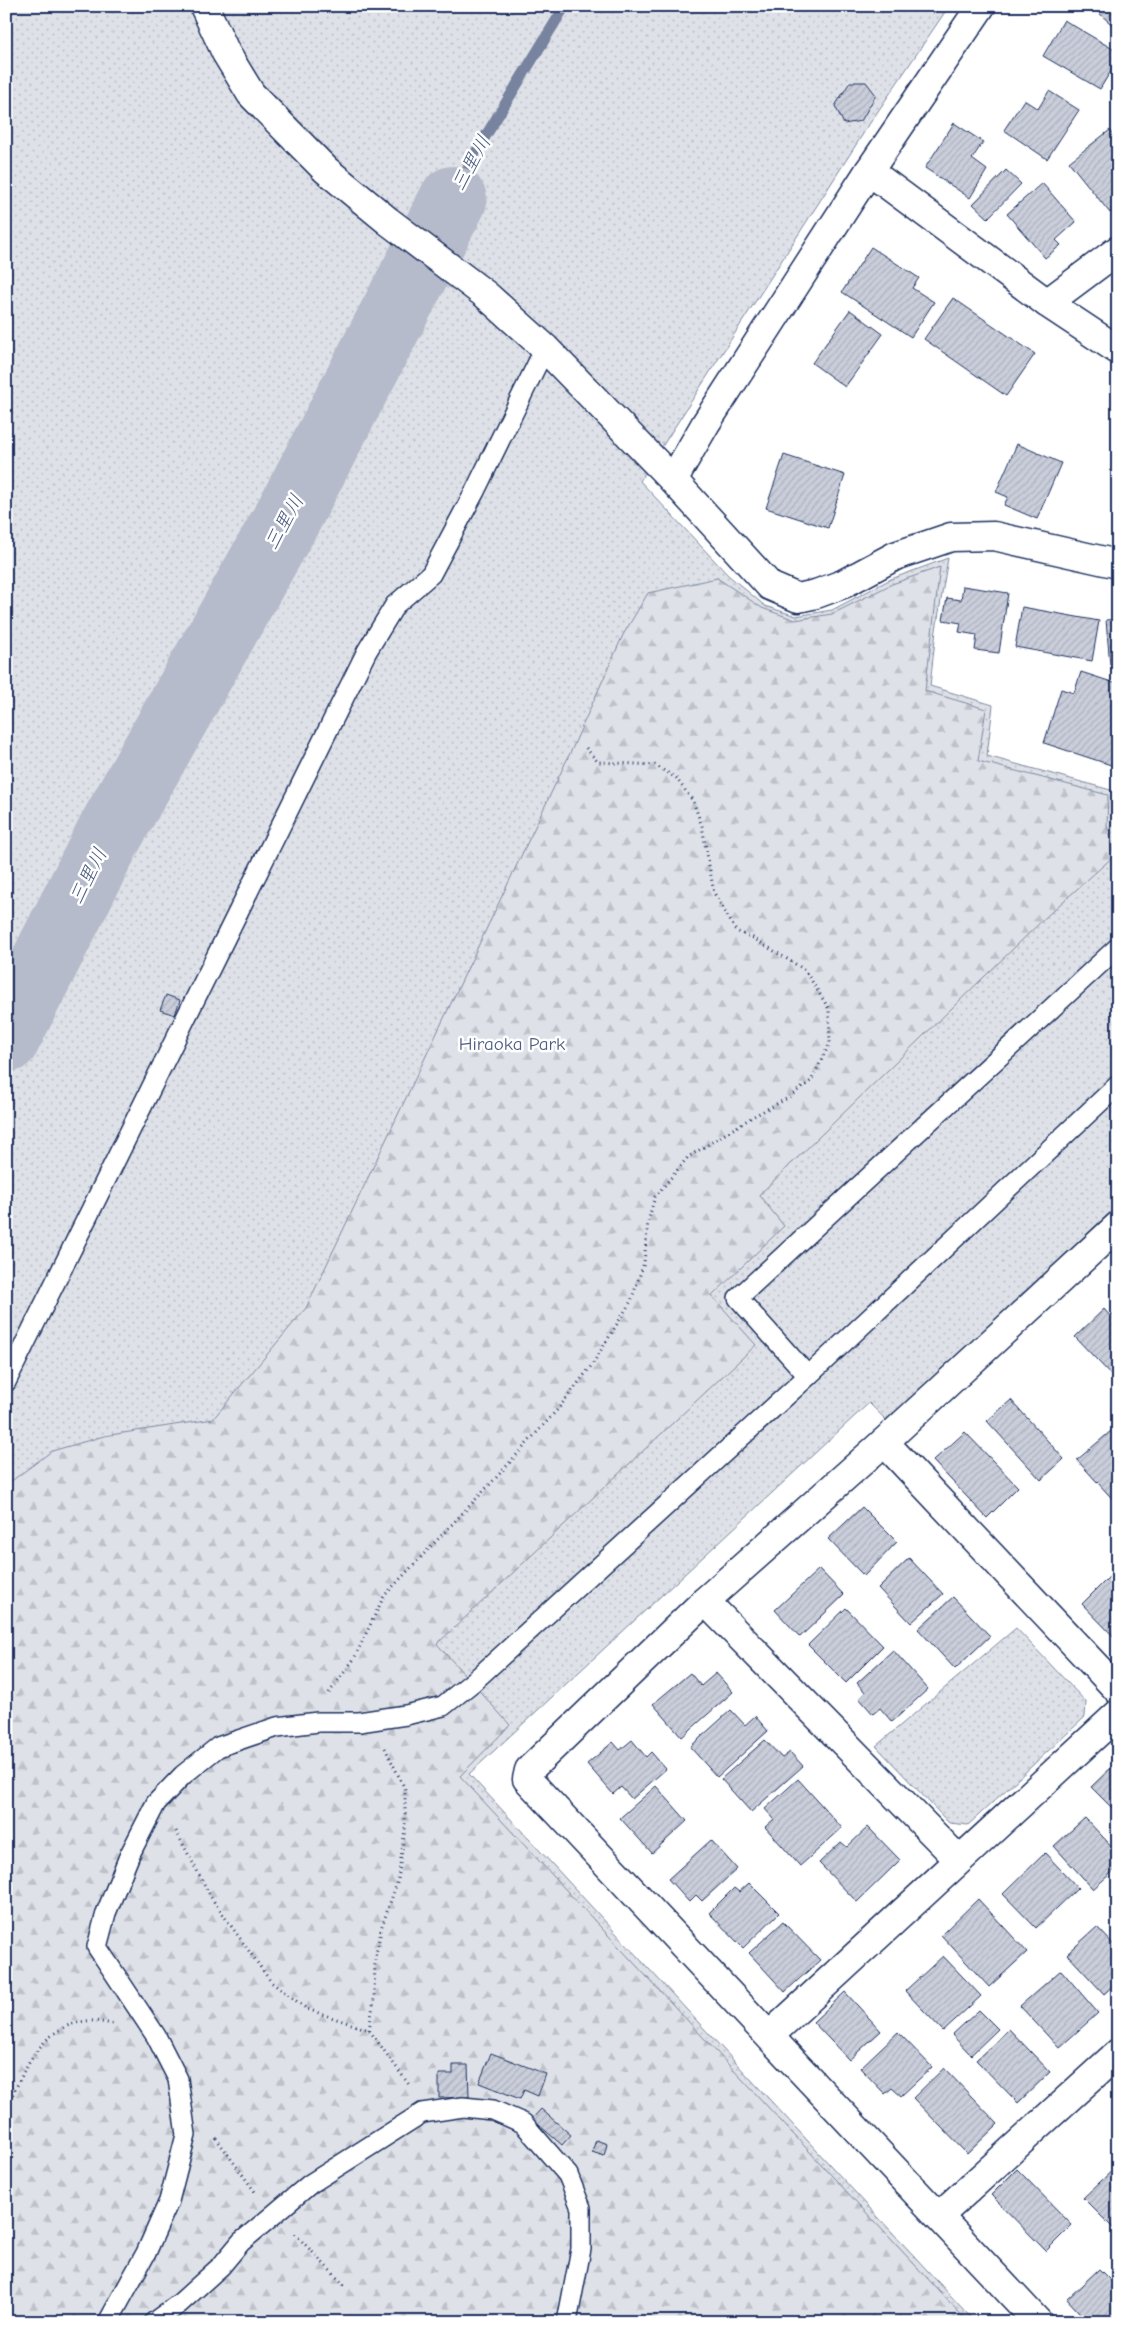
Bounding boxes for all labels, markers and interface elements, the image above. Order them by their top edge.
water label: 三里川 [446,131,496,195]
water label: 三里川 [259,490,309,554]
water label: 三里川 [64,844,112,908]
park label: Hiraoka Park [459,1033,566,1055]

